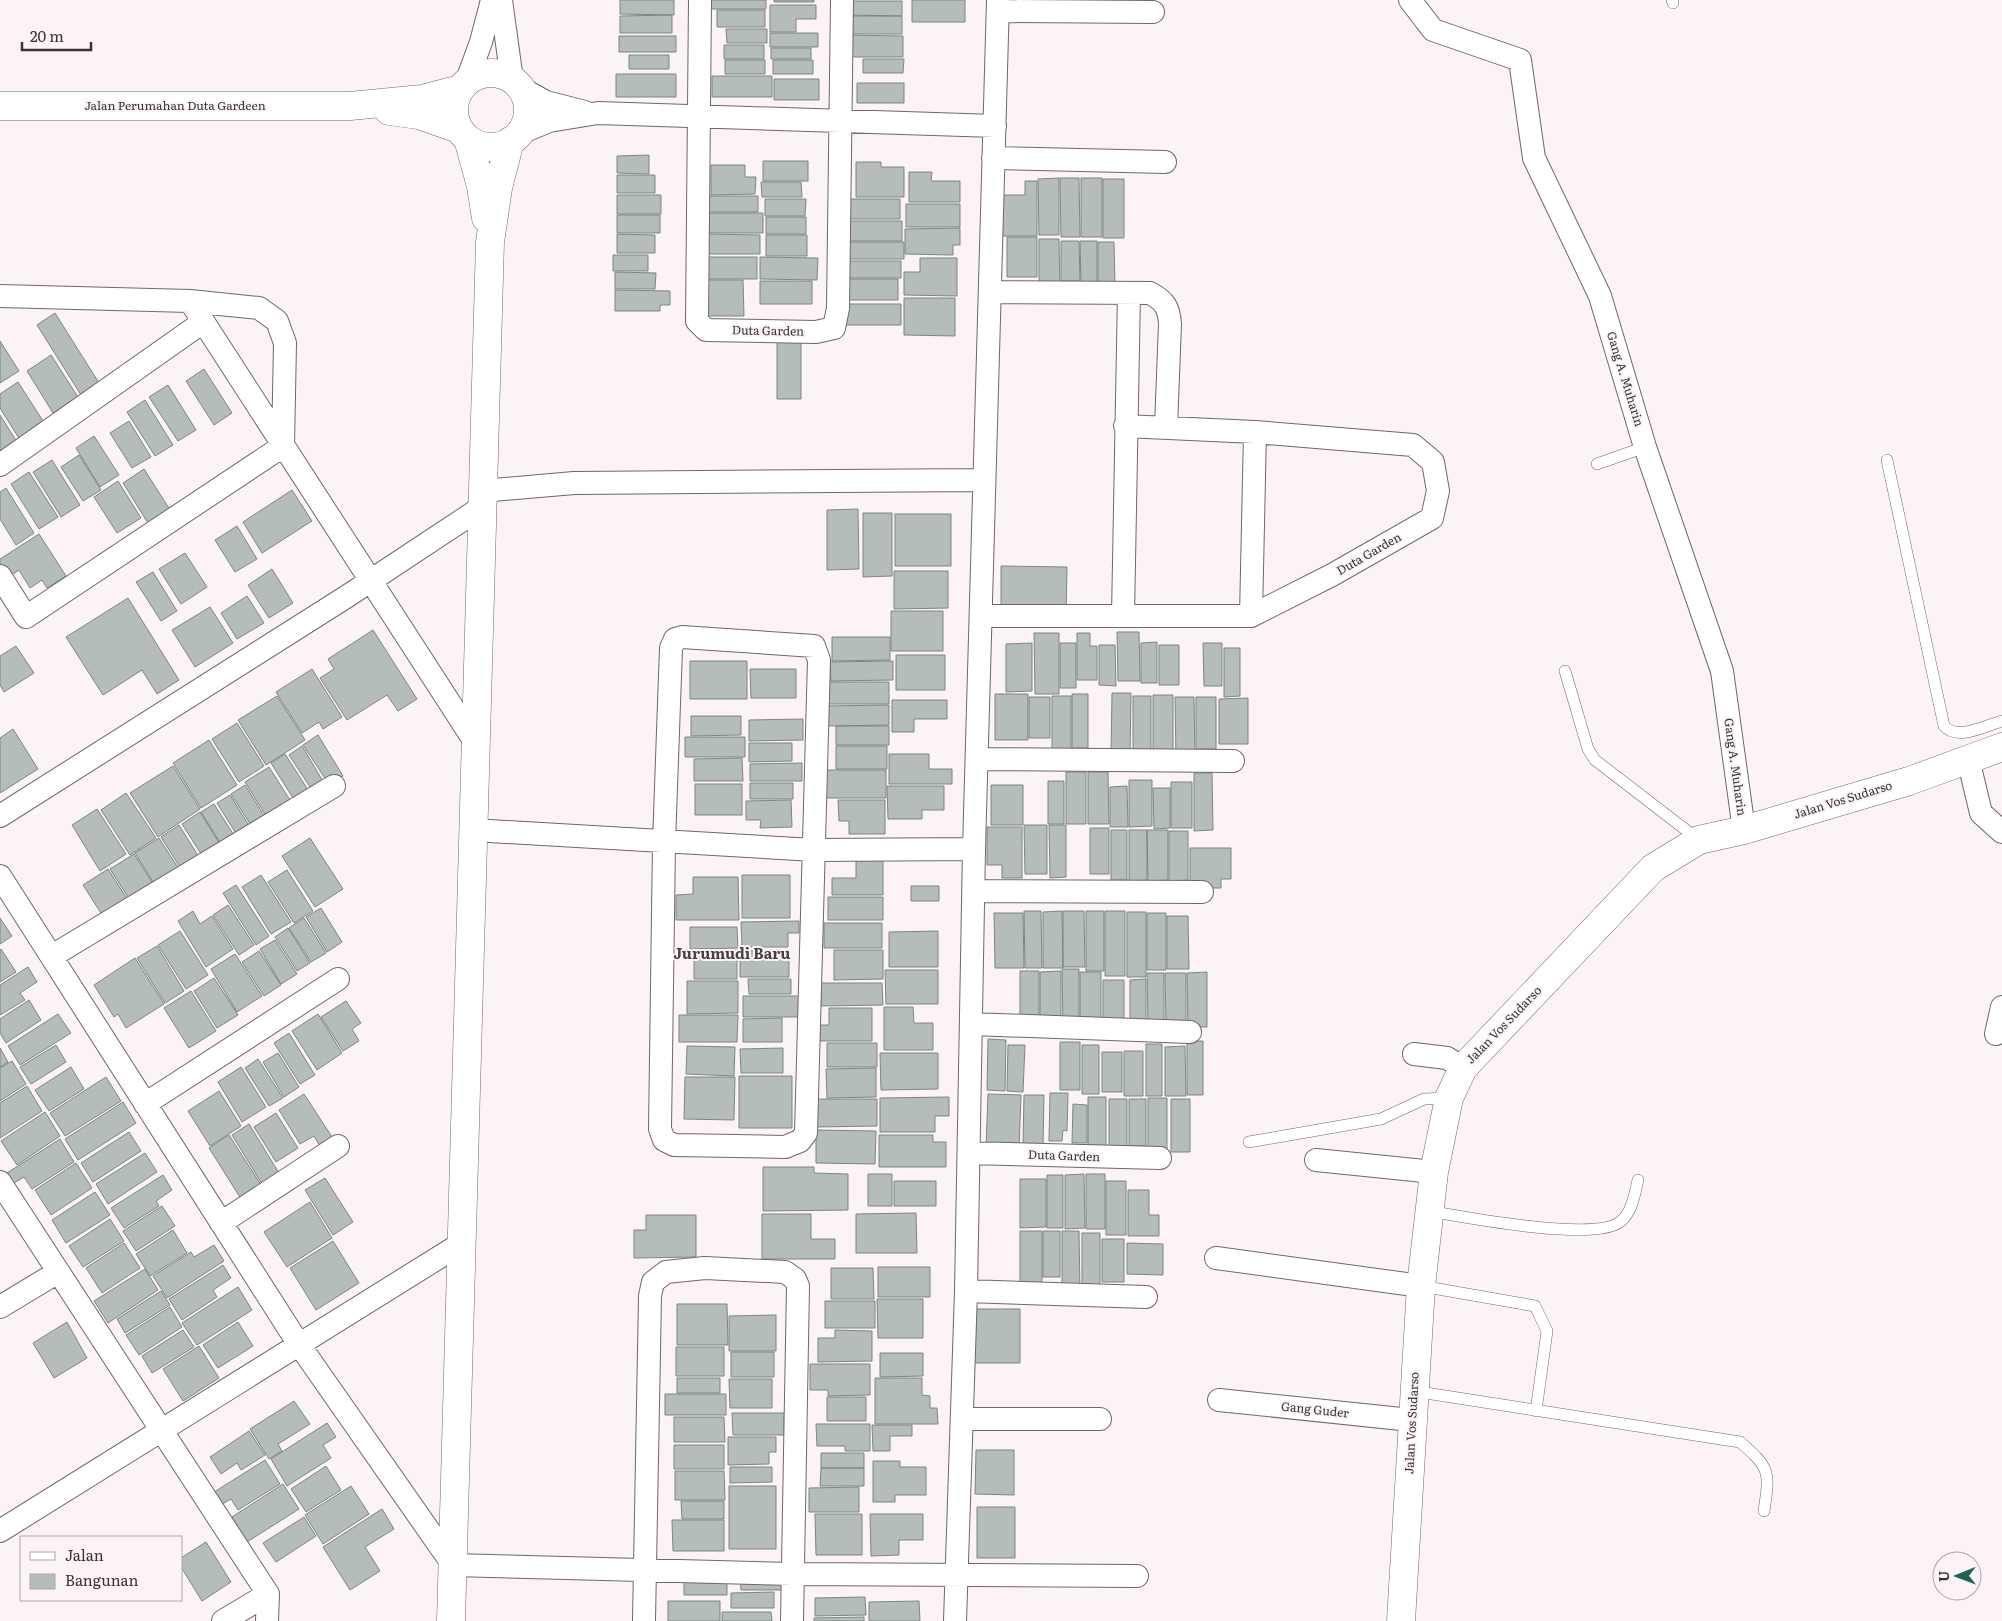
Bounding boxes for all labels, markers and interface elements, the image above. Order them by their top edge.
scale bar [22,20,91,52]
text: 20 m [30,24,64,47]
street label: Jalan Perumahan Duta Gardeen [84,96,266,114]
street label: Duta Garden [732,320,804,340]
street label: Gang A. Muharin [1603,329,1649,429]
street label: Duta Garden [1333,527,1404,579]
street label: Gang A. Muharin [1720,717,1752,817]
street label: Jalan Vos Sudarso [1791,775,1894,823]
district label: Jurumudi Baru [674,941,790,964]
street label: Jalan Vos Sudarso [1461,981,1545,1067]
street label: Duta Garden [1028,1145,1100,1165]
street label: Jalan Vos Sudarso [1399,1371,1423,1474]
street label: Gang Guder [1280,1396,1350,1422]
legend [20,1536,182,1601]
text: Jalan [65,1543,104,1566]
north arrow [1932,1551,1982,1601]
text: Bangunan [65,1568,139,1591]
text: U [1933,1571,1953,1582]

